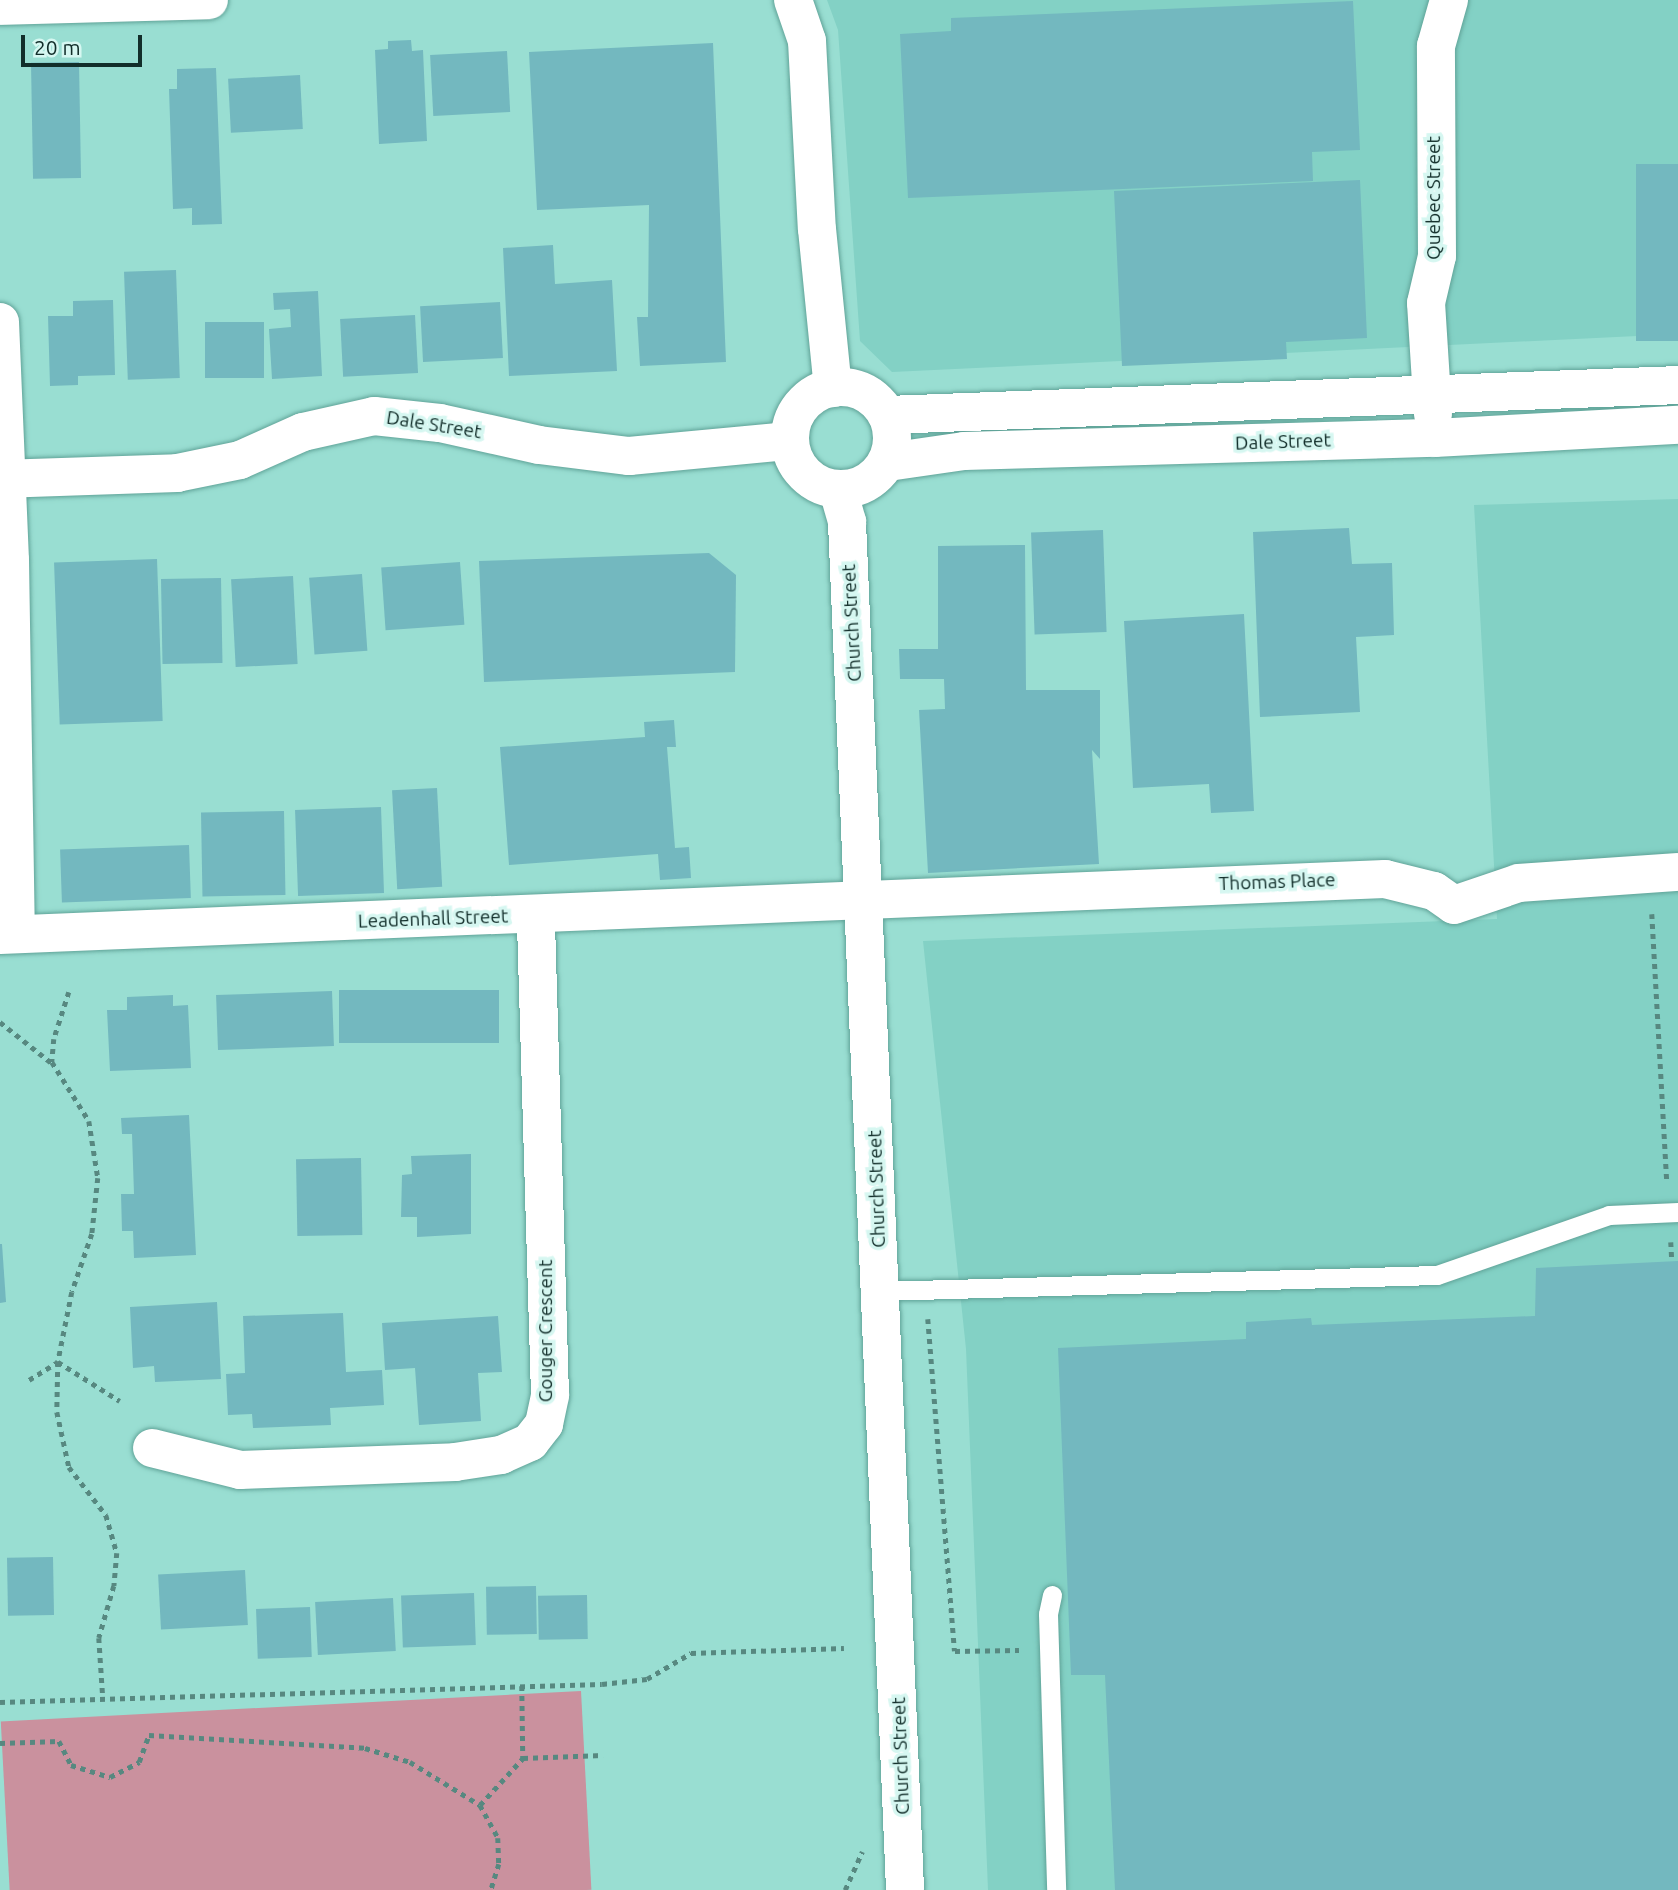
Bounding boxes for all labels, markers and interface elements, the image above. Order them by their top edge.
scale bar [24,21,145,65]
text: 20 m [34,35,81,59]
street label: Quebec Street [1423,136,1445,260]
street label: Dale Street [385,406,483,444]
street label: Dale Street [1235,429,1331,455]
street label: Church Street [838,564,866,682]
street label: Thomas Place [1218,869,1336,895]
street label: Leadenhall Street [357,905,509,933]
street label: Church Street [864,1130,890,1248]
street label: Gouger Crescent [535,1260,557,1402]
street label: Church Street [888,1697,914,1815]

